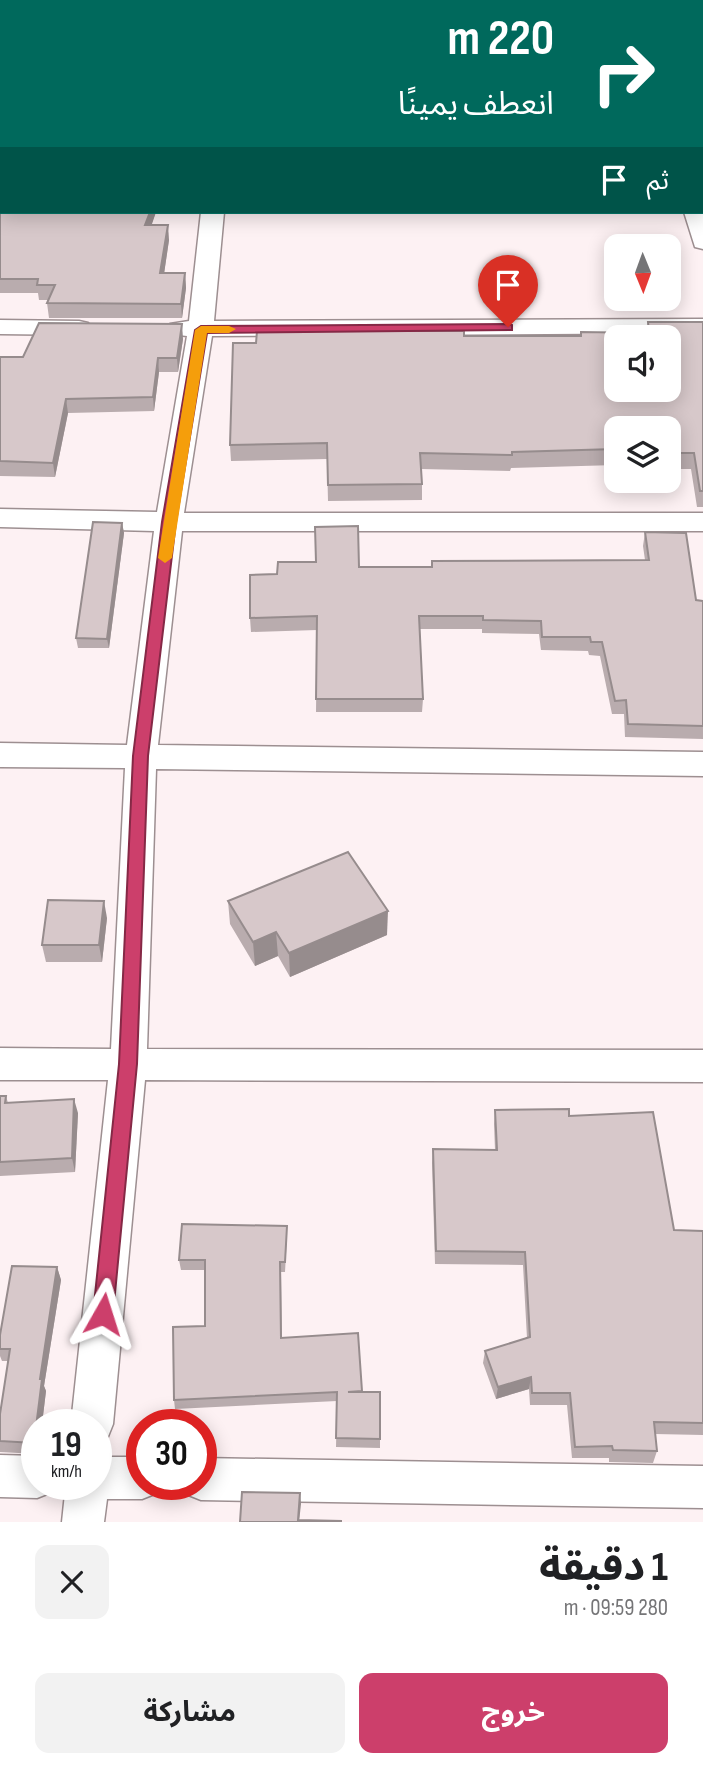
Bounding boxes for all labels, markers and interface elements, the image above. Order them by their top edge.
text: 220 m [448,10,554,69]
icon: right [578,28,669,119]
text: انعطف يمينًا [398,85,554,124]
icon: arrive [595,161,633,199]
text: ثم [647,166,669,197]
north arrow [604,234,681,312]
map controls [604,234,681,493]
pin [478,255,538,327]
icon: arrive [489,266,527,304]
button: sound [604,325,681,402]
button: layers [604,416,681,493]
position arrow [66,1277,140,1351]
speed limit sign: 30 [126,1409,217,1500]
text: 19 [51,1424,82,1467]
text: km/h [51,1461,82,1482]
text: 1 دقيقة [539,1542,668,1593]
button: close [35,1545,109,1619]
text: 280 m · 09:59 [564,1594,668,1622]
button: مشاركة [35,1673,345,1753]
button: خروج [359,1673,668,1753]

